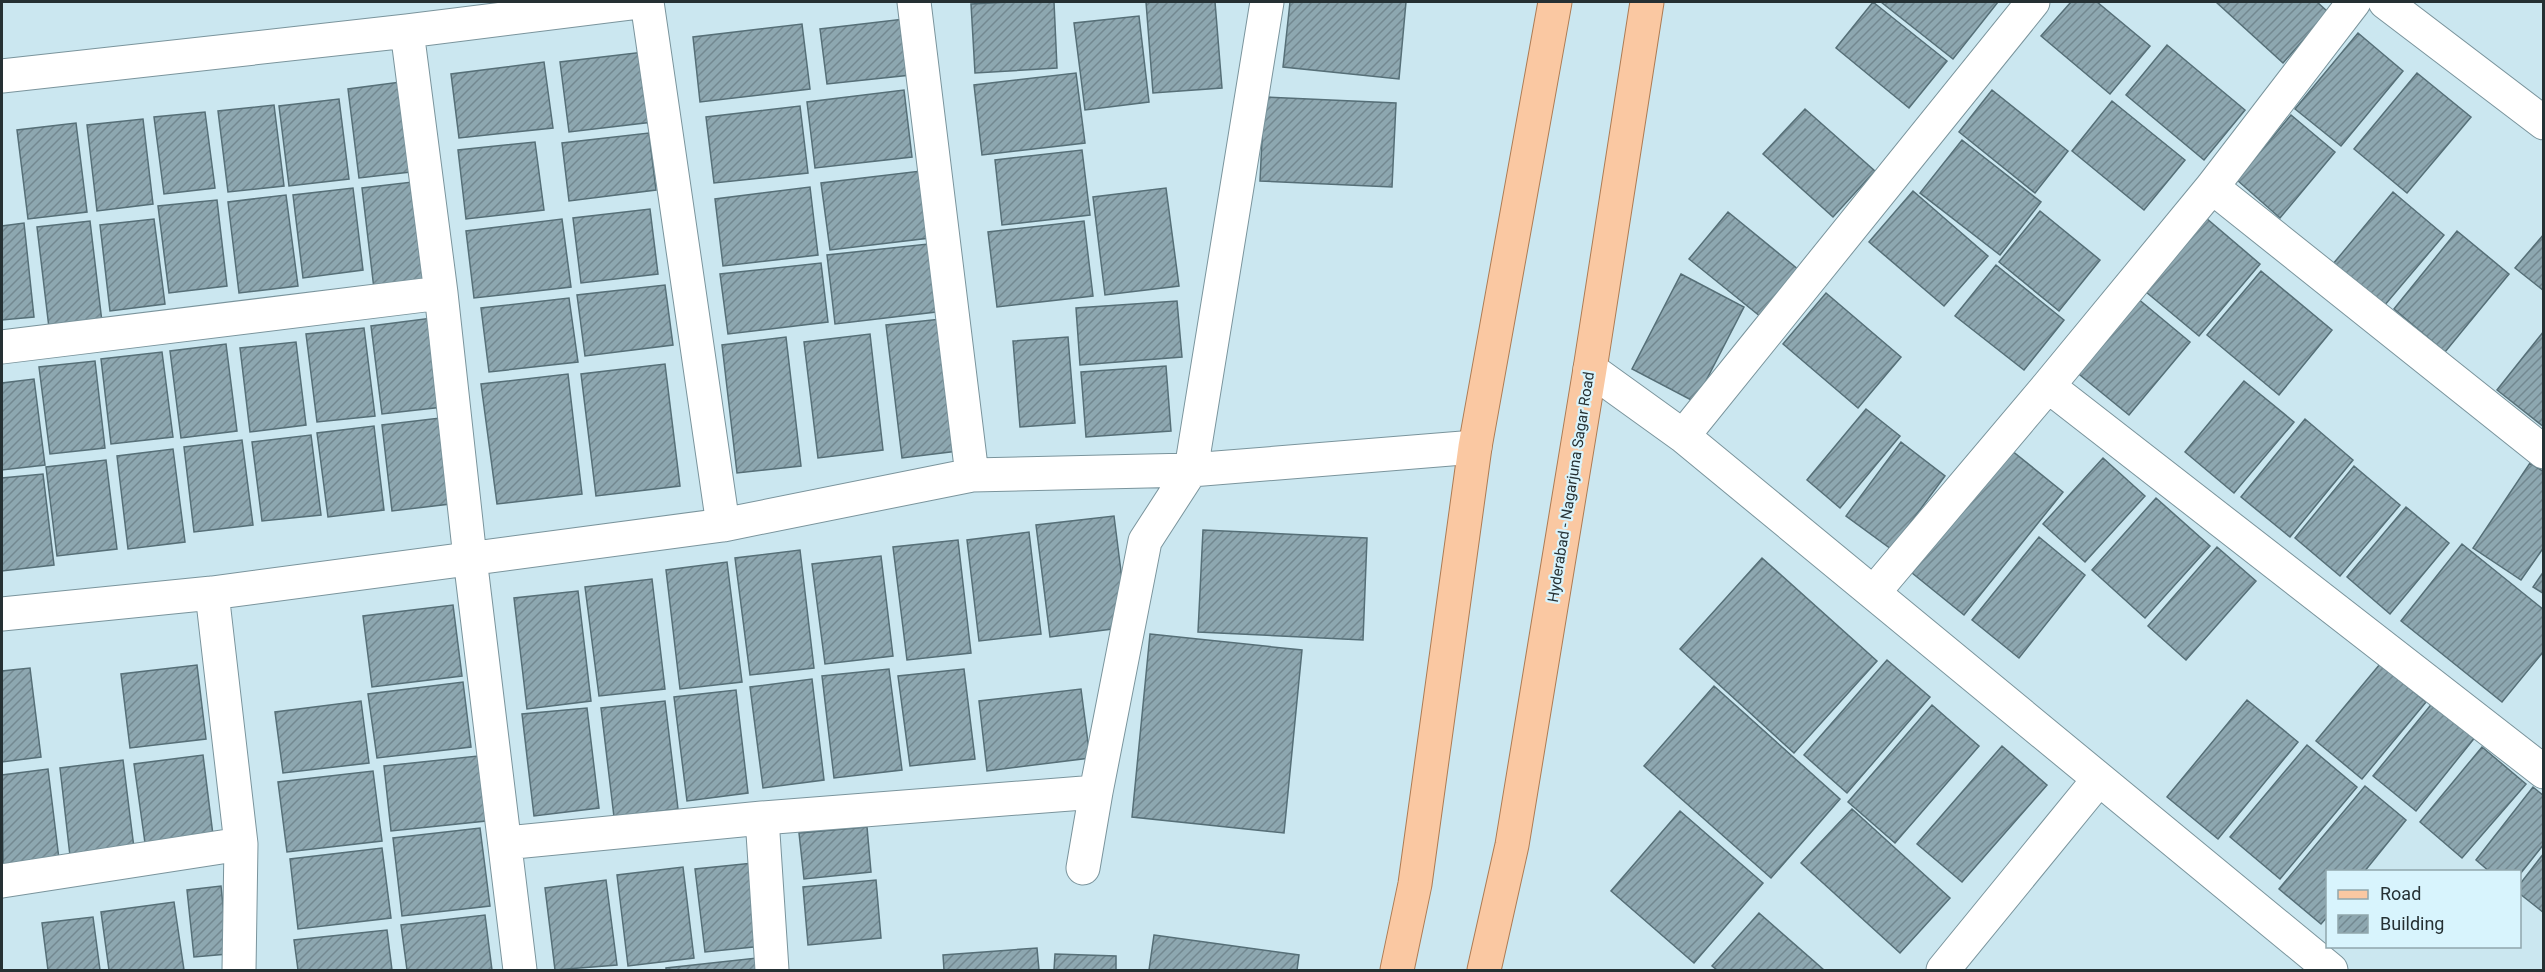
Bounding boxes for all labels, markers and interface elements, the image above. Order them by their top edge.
street label: Hyderabad - Nagarjuna Sagar Road [1544,370,1598,604]
legend [2326,870,2521,948]
text: Road [2380,883,2421,904]
text: Building [2380,913,2444,934]

